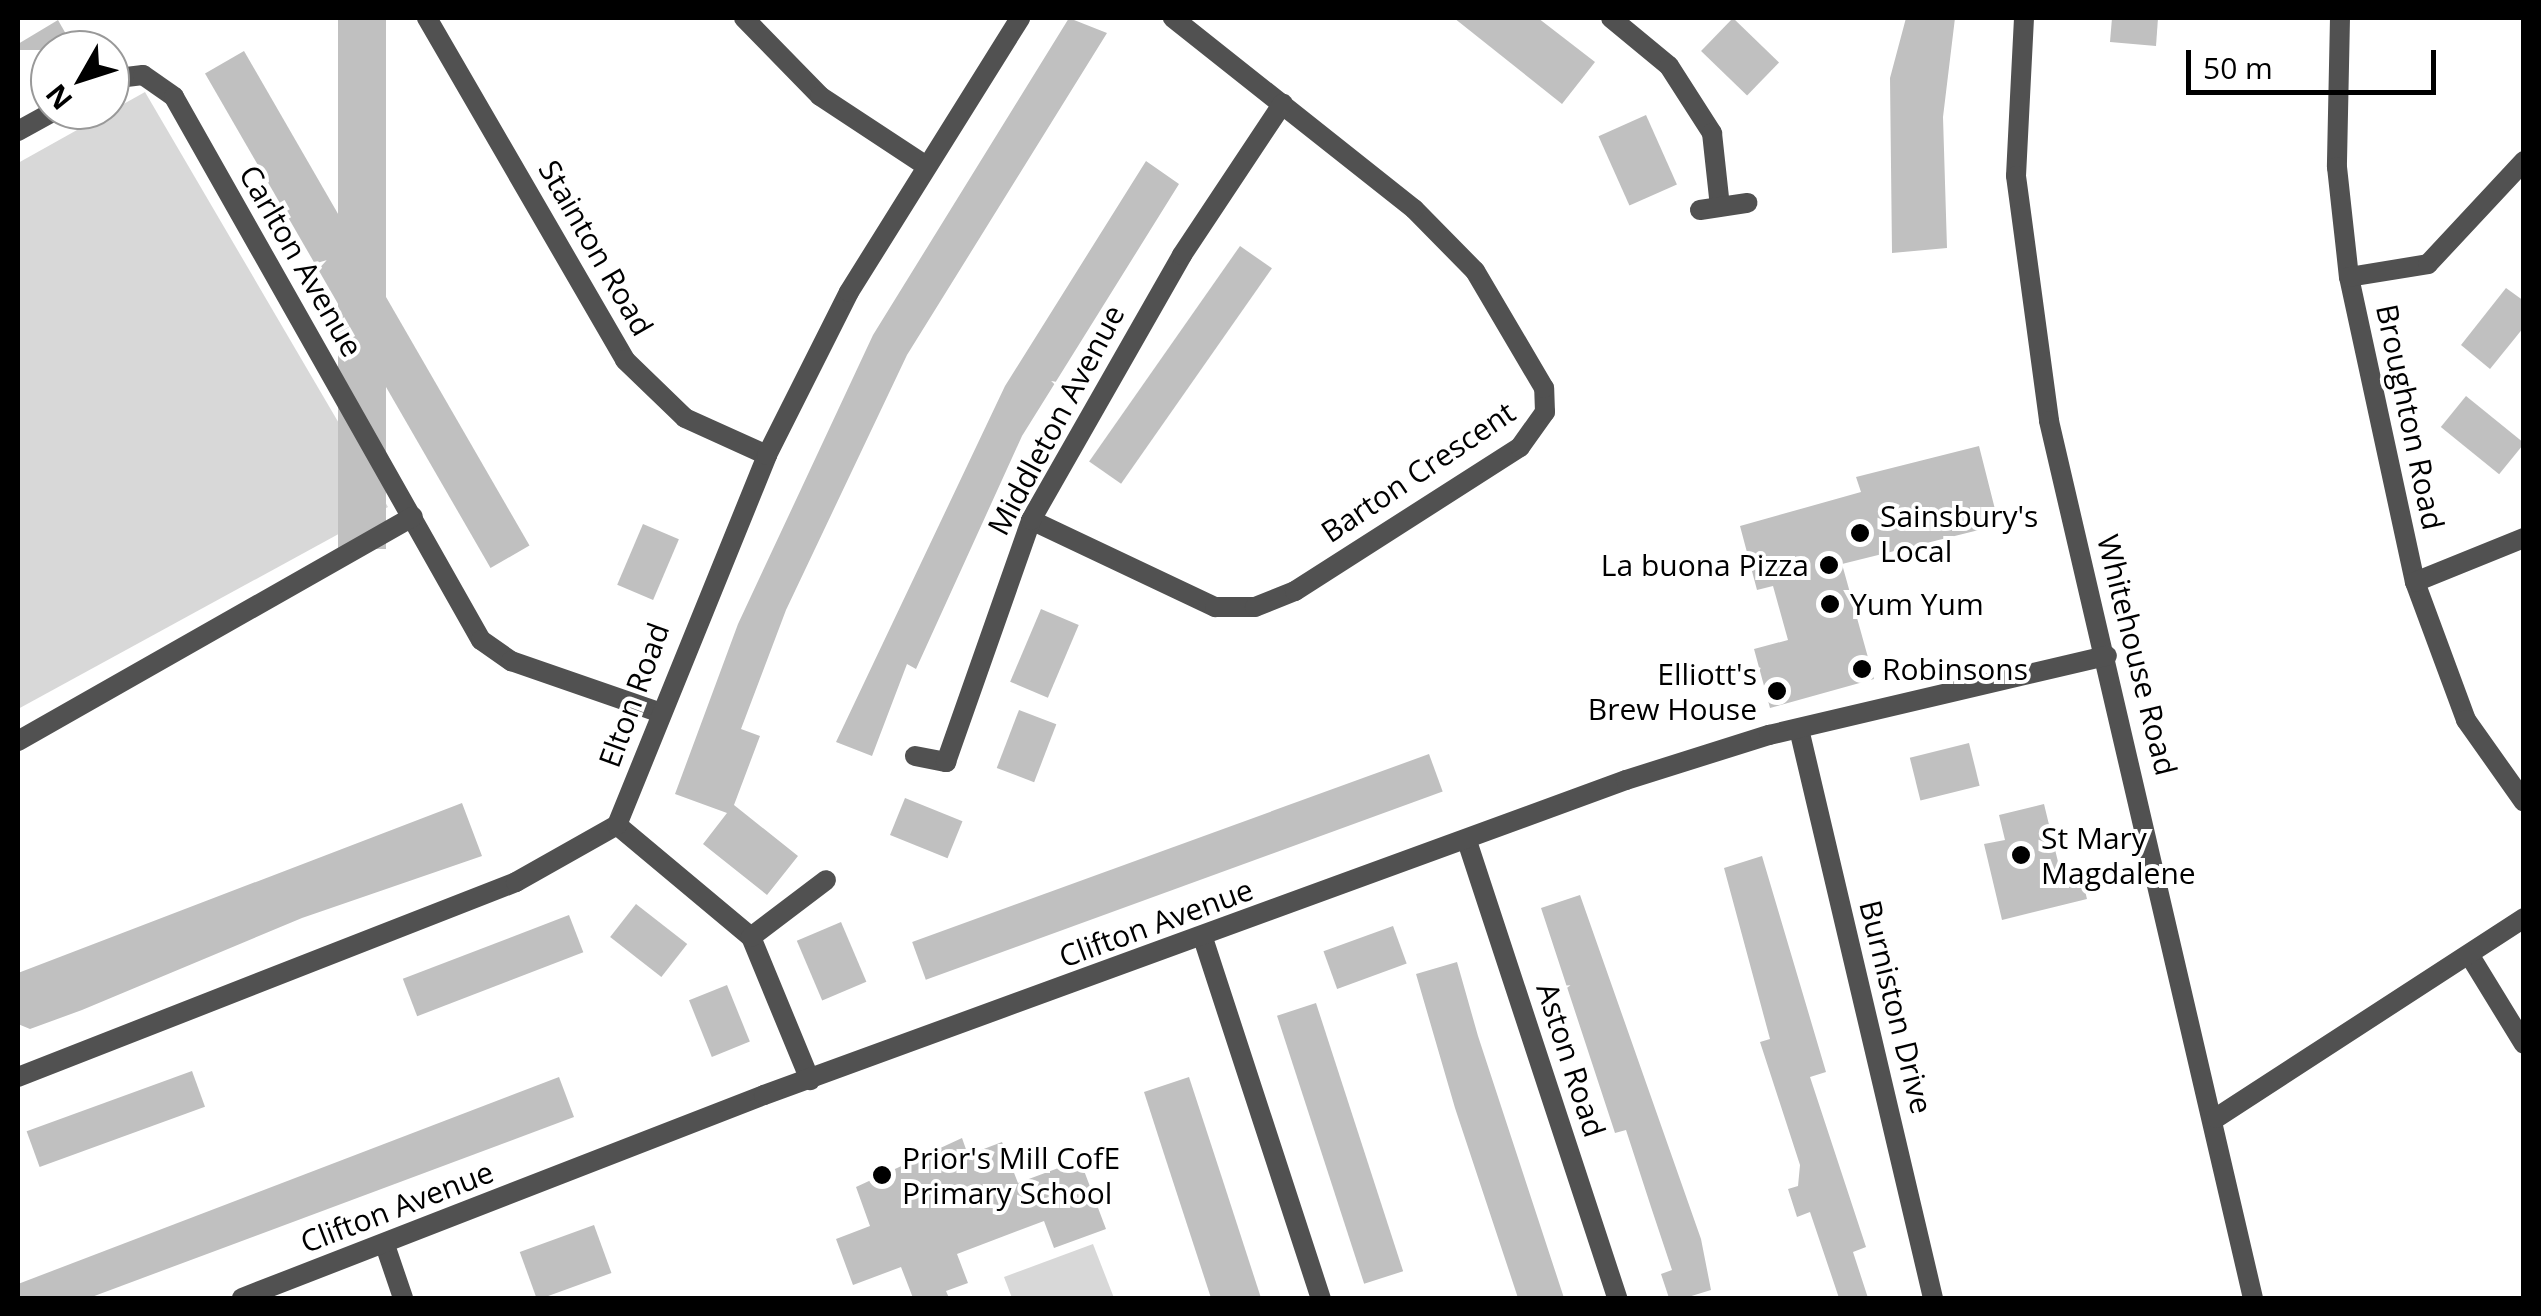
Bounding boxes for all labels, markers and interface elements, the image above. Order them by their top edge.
north arrow [30,30,130,130]
scale bar [2191,30,2441,92]
text: 50 m [2203,47,2273,88]
text: N [36,77,80,118]
street label: Stainton Road [531,154,661,342]
street label: Carlton Avenue [232,159,370,363]
street label: Middleton Avenue [980,299,1132,541]
street label: Broughton Road [2369,301,2451,533]
street label: Barton Crescent [1314,394,1522,550]
place label: Sainsbury's Local [1880,498,2038,568]
marker: Sainsbury's Local [1849,522,1871,544]
street label: Whitehouse Road [2090,531,2184,779]
place label: La buona Pizza [1601,547,1809,583]
marker: La buona Pizza [1818,554,1840,576]
place label: Yum Yum [1850,586,1984,622]
marker: Yum Yum [1819,593,1841,615]
street label: Elton Road [591,618,677,772]
place label: Robinsons [1882,651,2028,687]
place label: Elliott's Brew House [1588,656,1757,726]
marker: Robinsons [1851,658,1873,680]
marker: Elliott's Brew House [1766,680,1788,702]
place label: St Mary Magdalene [2041,820,2196,890]
marker: St Mary Magdalene [2010,844,2032,866]
street label: Clifton Avenue [1054,871,1258,975]
street label: Burniston Drive [1852,897,1940,1117]
street label: Aston Road [1529,978,1613,1142]
place label: Prior's Mill CofE Primary School [902,1140,1120,1210]
street label: Clifton Avenue [296,1154,498,1260]
marker: Prior's Mill CofE Primary School [871,1164,893,1186]

